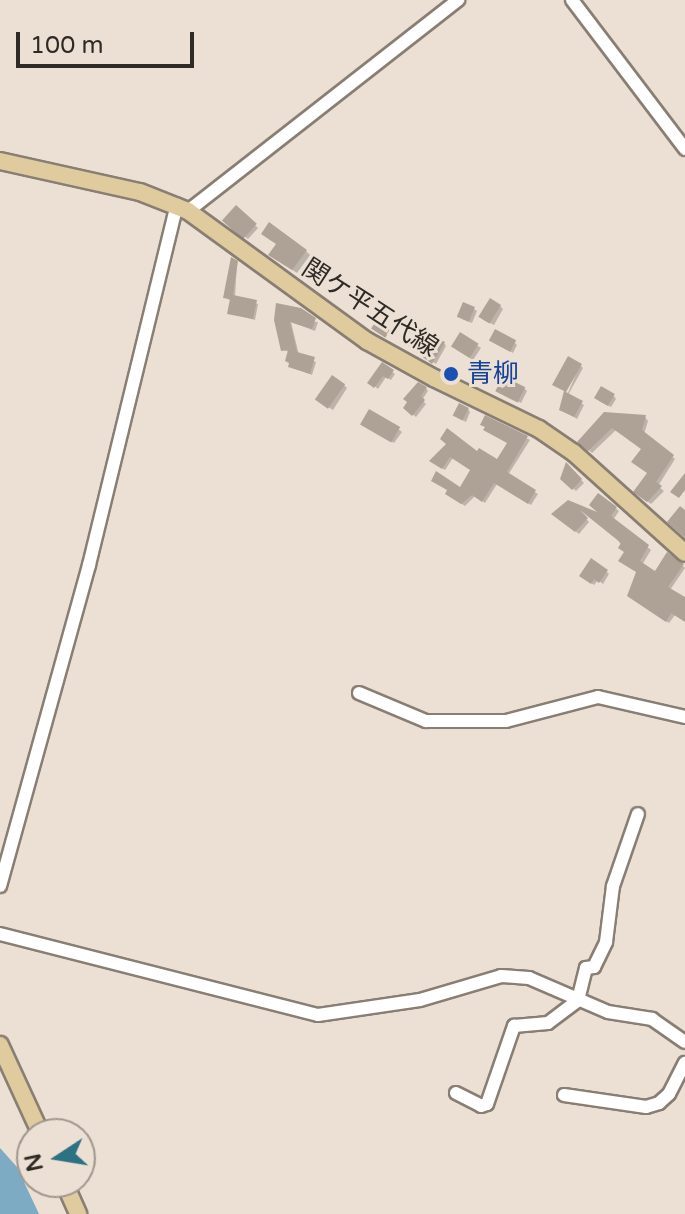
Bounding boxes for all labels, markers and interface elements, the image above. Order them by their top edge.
scale bar [20,16,198,66]
text: 100 m [30,31,104,60]
street label: 関ケ平五代線 [296,252,444,364]
place label: 青柳 [467,358,519,390]
marker: 青柳 [442,365,460,383]
north arrow [16,1118,96,1198]
text: N [20,1151,49,1174]

